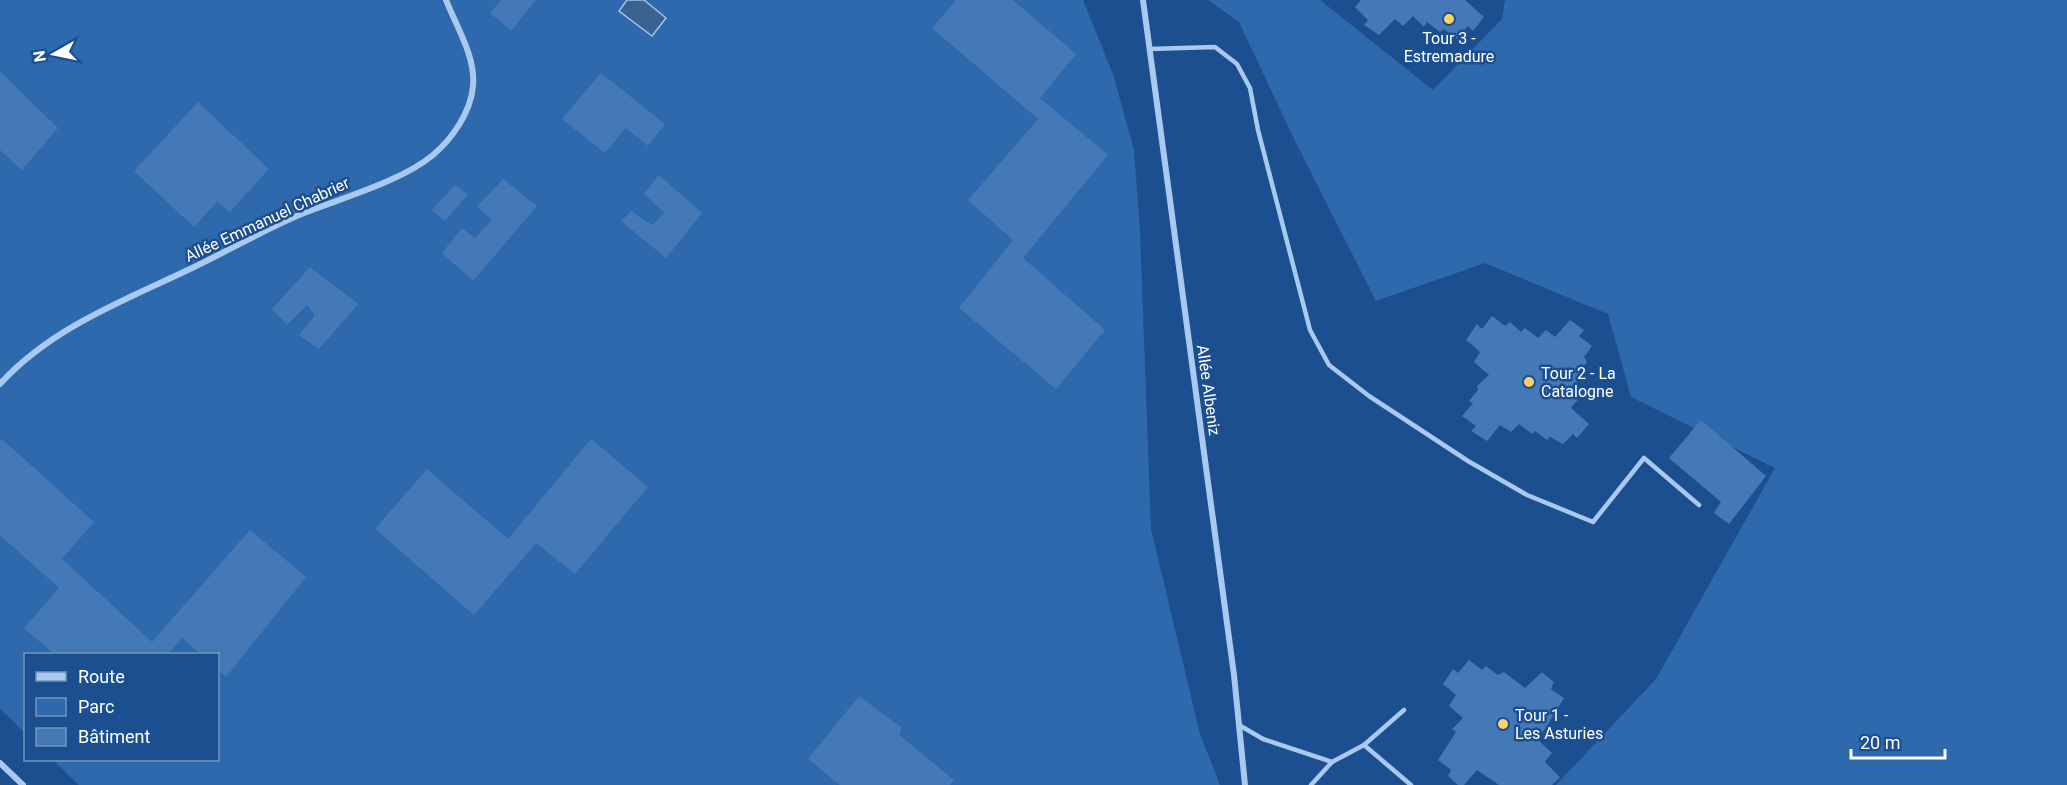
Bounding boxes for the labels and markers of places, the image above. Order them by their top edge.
marker: Tour 3 - Estremadure [1442,12,1456,26]
place label: Tour 3 - Estremadure [1404,29,1494,66]
place label: Tour 2 - La Catalogne [1541,364,1616,401]
marker: Tour 2 - La Catalogne [1522,375,1536,389]
place label: Tour 1 - Les Asturies [1515,706,1603,743]
marker: Tour 1 - Les Asturies [1496,717,1510,731]

